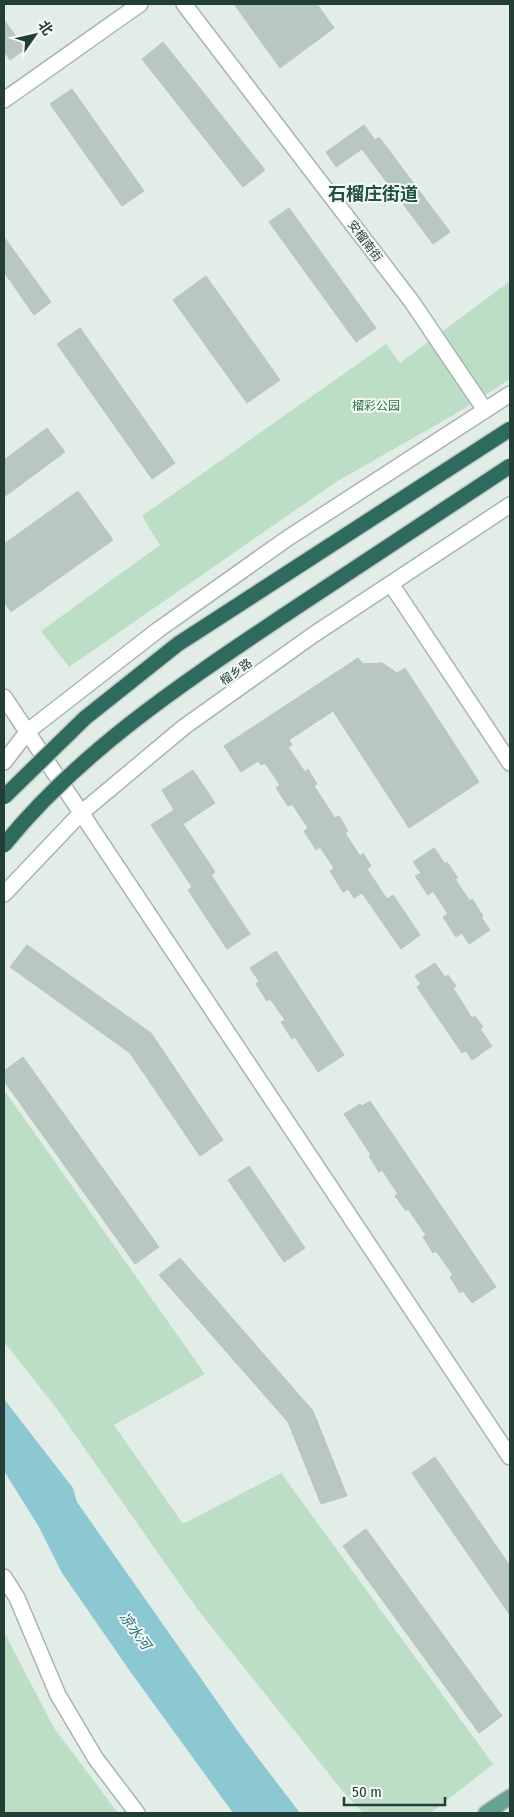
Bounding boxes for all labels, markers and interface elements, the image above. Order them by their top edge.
north arrow [10,10,60,60]
text: 北 [34,17,56,39]
district label: 石榴庄街道 [328,183,418,205]
street label: 安榴南街 [345,218,385,264]
park label: 榴彩公园 [352,399,400,413]
street label: 榴乡路 [217,656,255,688]
water label: 凉水河 [116,1609,156,1655]
scale bar [344,1774,445,1806]
text: 50 m [352,1783,382,1801]

